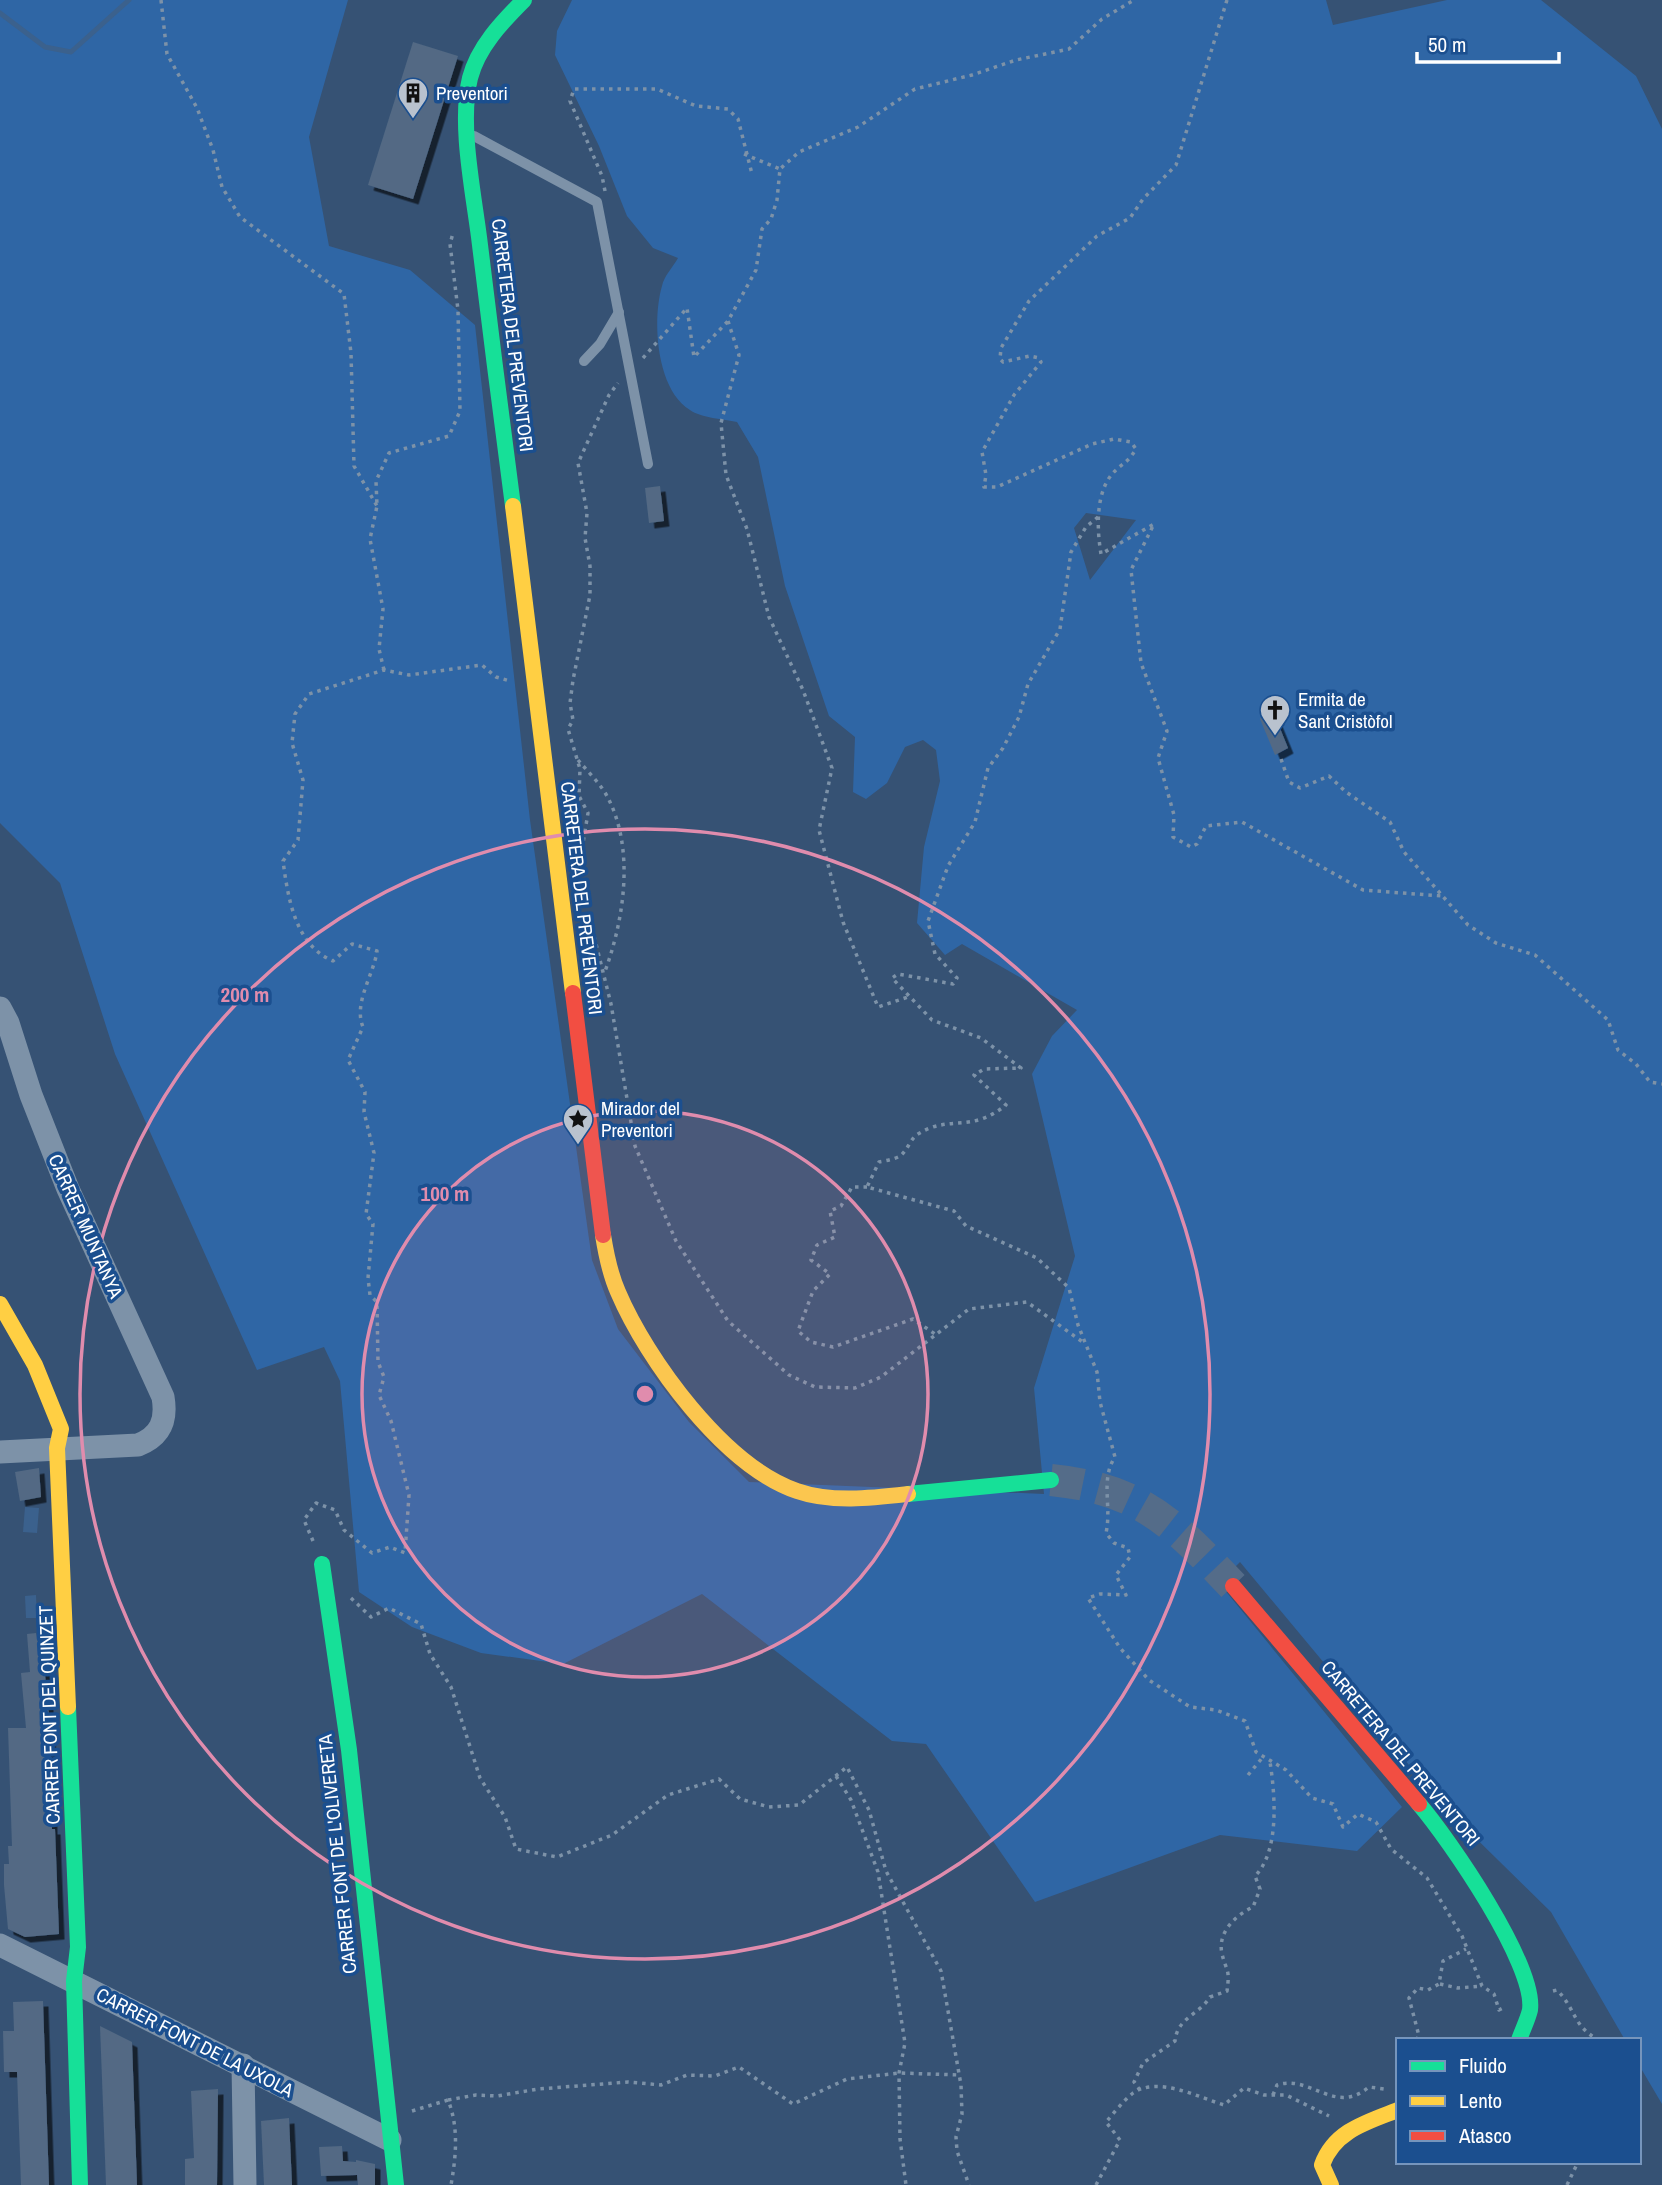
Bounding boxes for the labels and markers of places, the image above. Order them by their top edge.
building icon: Preventori [396,76,430,120]
place label: Preventori [436,80,508,106]
place label: Ermita de Sant Cristòfol [1298,686,1392,734]
church icon: Ermita de Sant Cristòfol [1258,693,1292,737]
place label: Mirador del Preventori [601,1095,680,1143]
place icon: Mirador del Preventori [561,1102,595,1146]
centre of rings [633,1382,657,1406]

